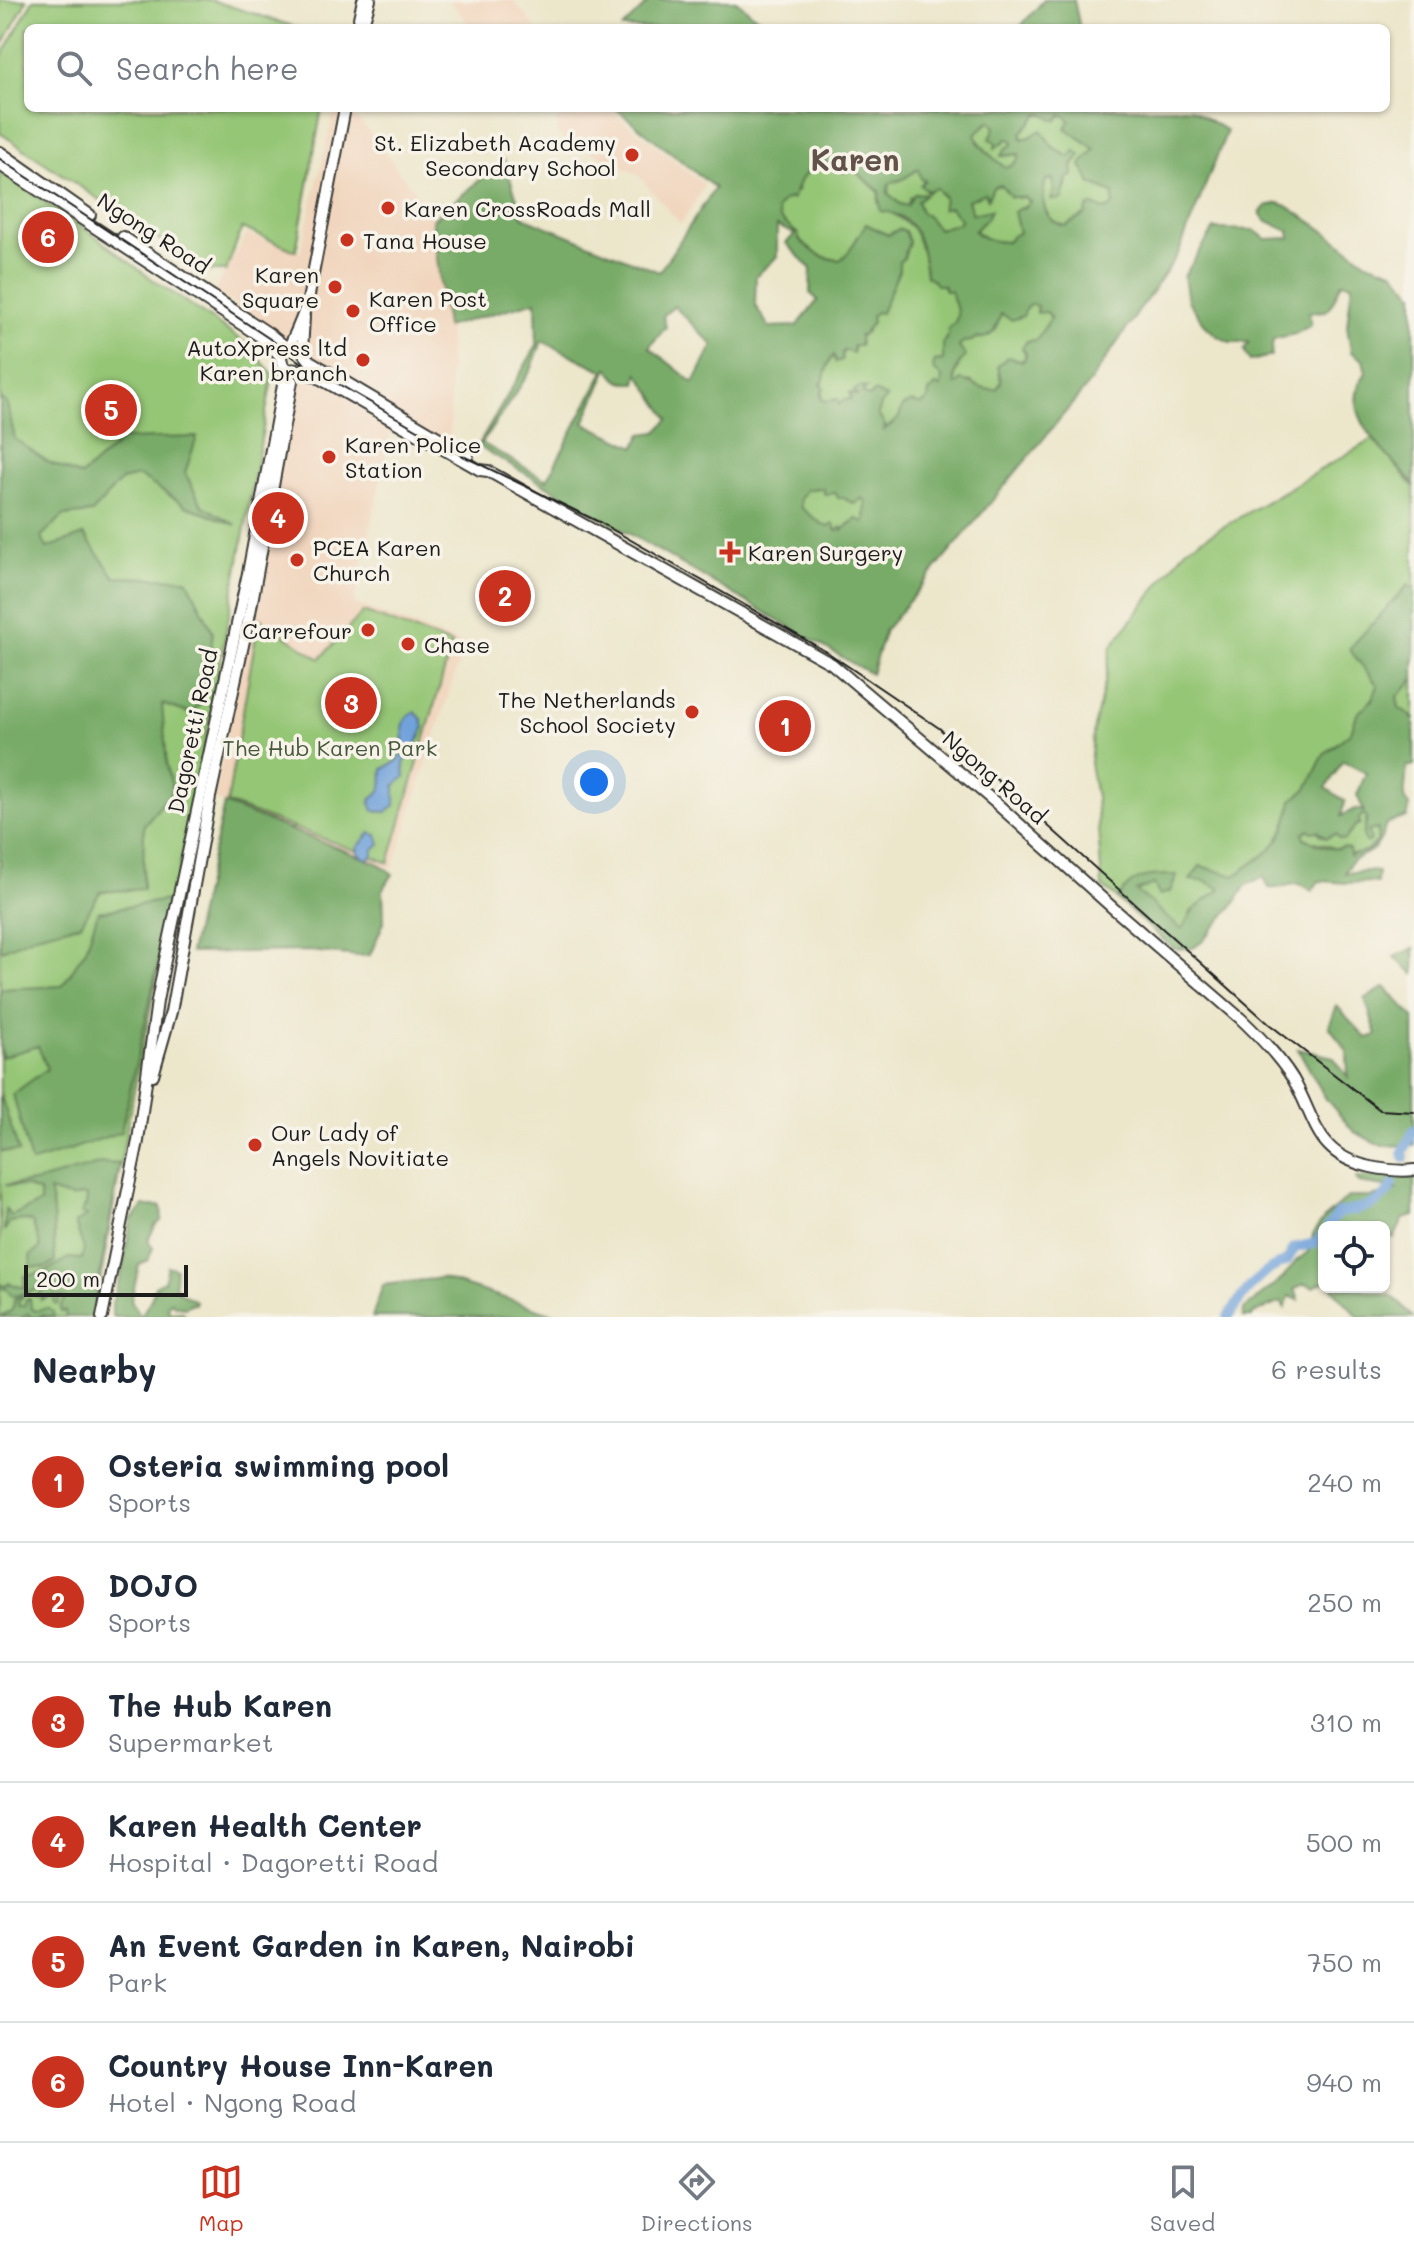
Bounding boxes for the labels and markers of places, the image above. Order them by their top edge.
place label: St. Elizabeth Academy Secondary School [374,128,616,182]
marker: St. Elizabeth Academy Secondary School [623,146,641,164]
place label: Karen CrossRoads Mall [404,194,651,223]
marker: Karen CrossRoads Mall [379,199,397,217]
pin: 6 [22,207,74,267]
place label: Tana House [363,226,487,255]
marker: Tana House [338,231,356,249]
place label: Karen Square [242,260,319,314]
marker: Karen Square [326,278,344,296]
place label: Karen Post Office [369,284,487,338]
marker: Karen Post Office [344,302,362,320]
place label: AutoXpress ltd Karen branch [187,333,347,387]
marker: AutoXpress ltd Karen branch [354,351,372,369]
pin: 5 [85,380,137,440]
place label: Karen Police Station [345,430,481,484]
marker: Karen Police Station [320,448,338,466]
pin: 4 [252,488,304,548]
place label: PCEA Karen Church [313,533,441,587]
place label: Karen Surgery [748,538,903,567]
marker: Karen Surgery [719,541,741,563]
marker: PCEA Karen Church [288,551,306,569]
pin: 2 [479,566,531,626]
place label: Carrefour [242,616,352,645]
marker: Carrefour [359,621,377,639]
place label: Chase [424,630,490,659]
marker: Chase [399,635,417,653]
pin: 3 [325,673,377,733]
place label: The Netherlands School Society [498,685,676,739]
pin: 1 [759,696,811,756]
marker: The Netherlands School Society [683,703,701,721]
place label: Our Lady of Angels Novitiate [271,1118,449,1172]
marker: Our Lady of Angels Novitiate [246,1136,264,1154]

